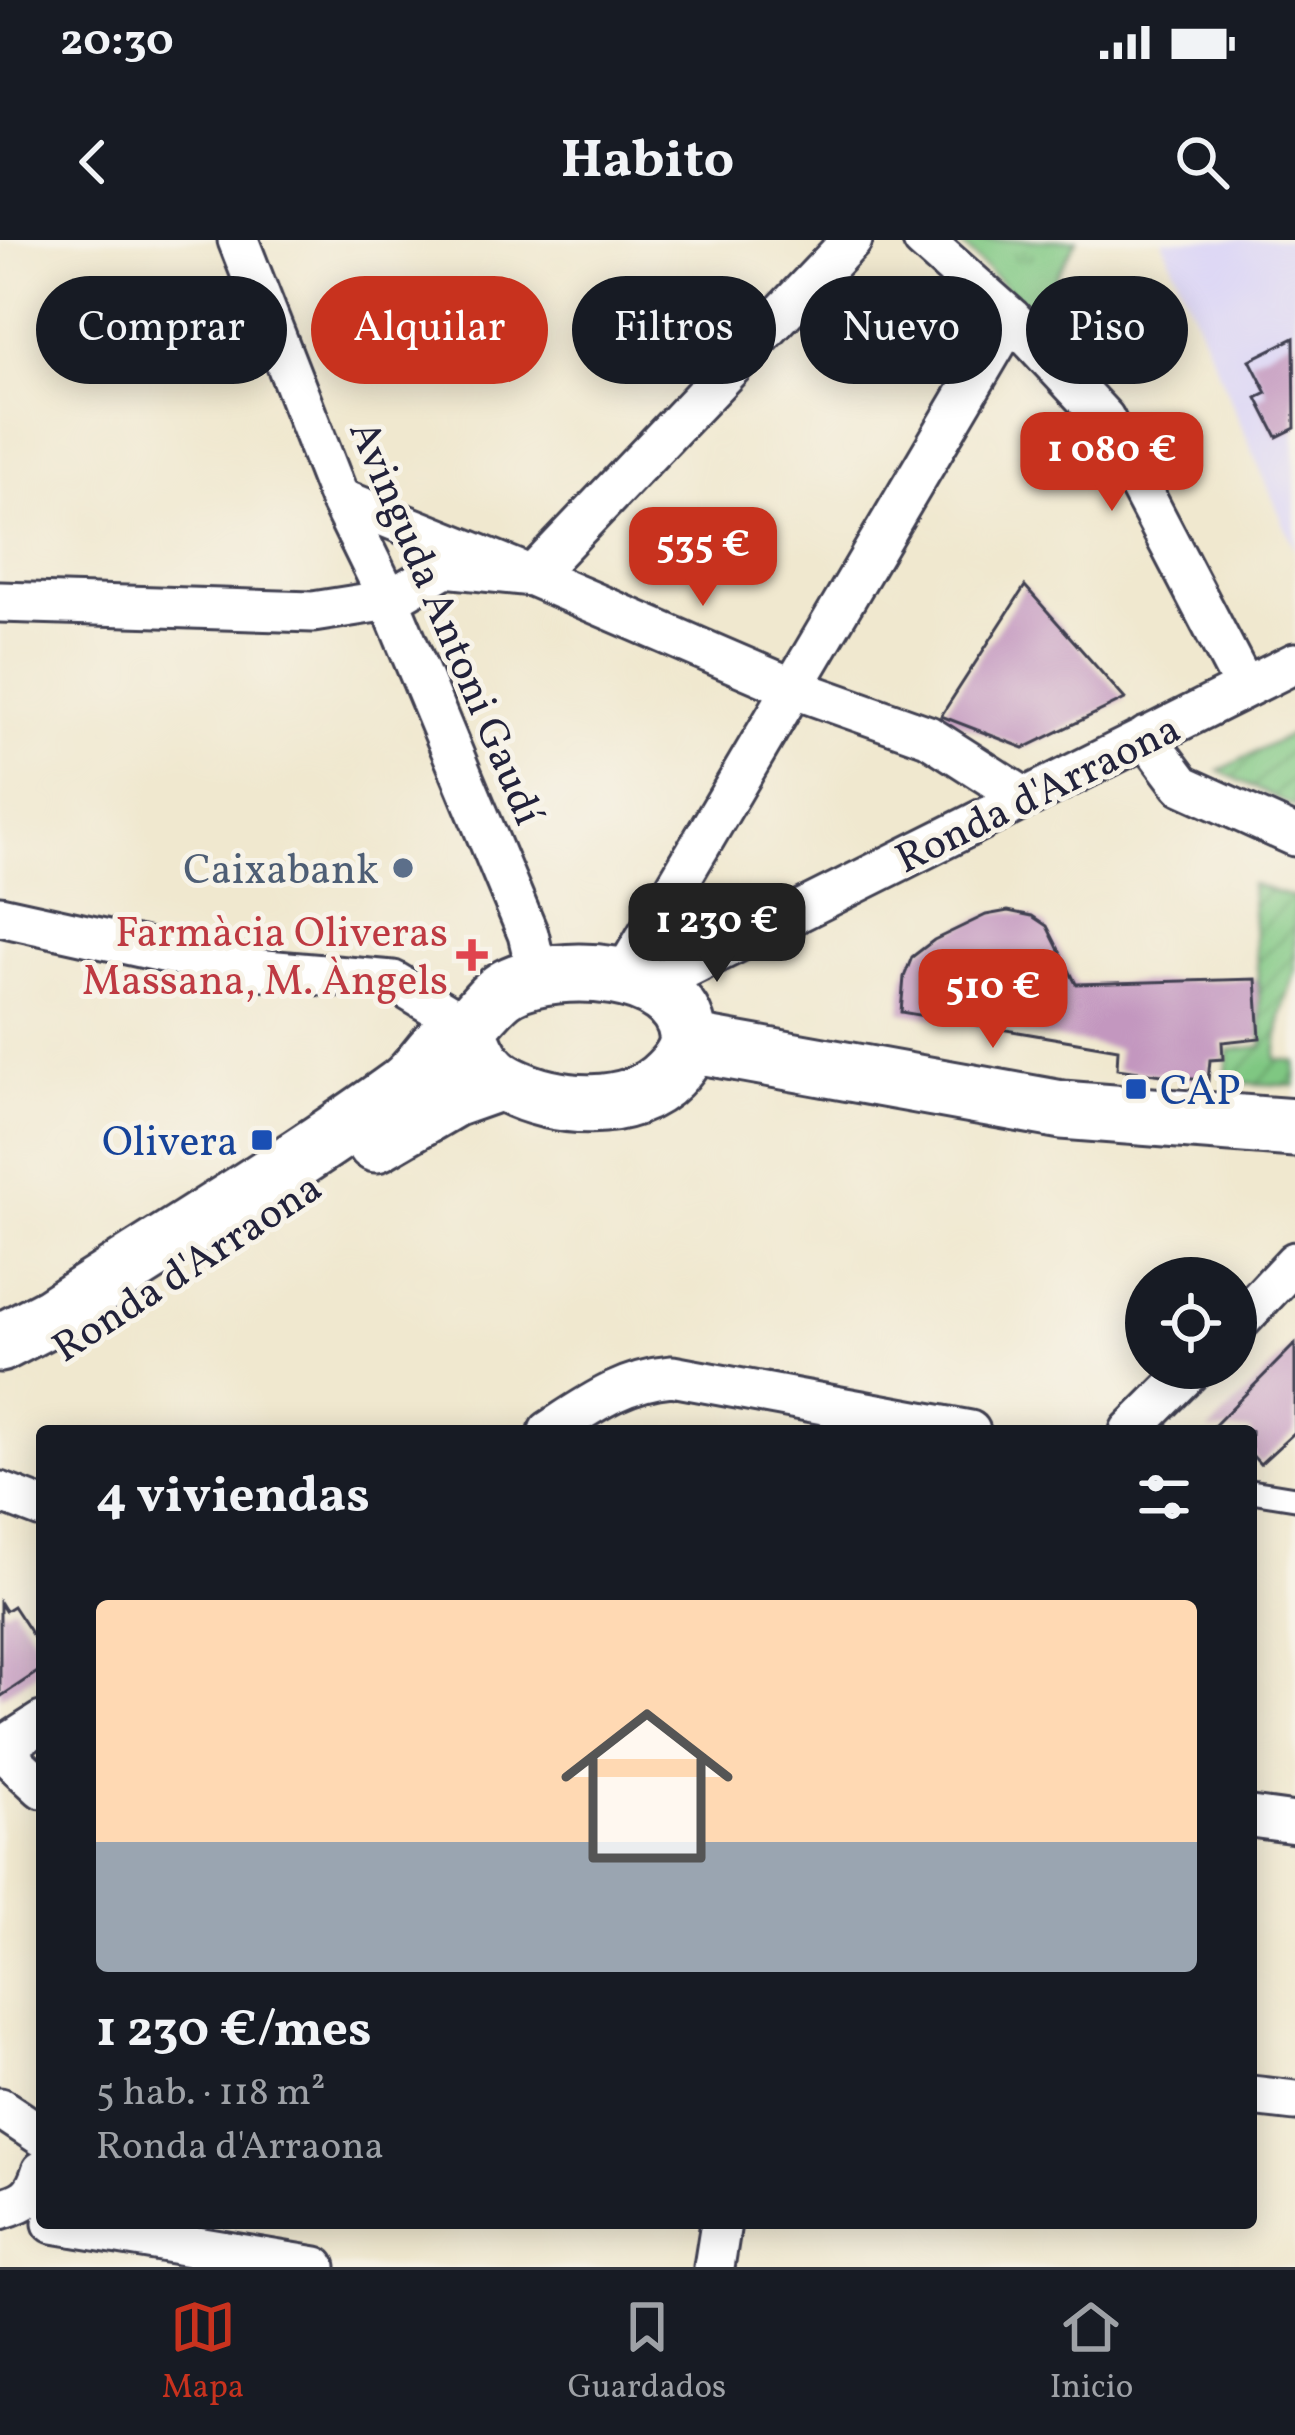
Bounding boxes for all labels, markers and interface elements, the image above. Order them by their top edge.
text: 20:30 [60,11,174,74]
text: Habito [561,125,734,200]
icon: back [60,129,126,195]
icon: search [1169,129,1235,195]
chip: Comprar [36,276,287,384]
chip: Alquilar [311,276,548,384]
chip: Filtros [572,276,776,384]
chip: Nuevo [800,276,1002,384]
chip: Piso [1026,276,1188,384]
street label: Avinguda Antoni Gaudí [332,412,556,835]
pin: 1 080 € [1001,412,1223,514]
text: 1 080 € [1047,424,1177,478]
pin: 535 € [619,507,787,609]
text: 535 € [656,519,750,573]
street label: Ronda d'Arraona [887,702,1191,891]
place label: Caixabank [183,843,379,902]
marker: Caixabank [390,855,416,881]
pin: 1 230 € [606,883,828,985]
text: 1 230 € [655,895,779,949]
place label: Farmàcia Oliveras Massana, M. Àngels [82,906,448,1013]
marker: Farmàcia Oliveras Massana, M. Àngels [459,942,485,968]
pin: 510 € [909,949,1077,1051]
text: 510 € [945,961,1041,1015]
place label: CAP [1160,1064,1241,1123]
marker: CAP [1123,1076,1149,1102]
place label: Olivera [102,1115,238,1174]
marker: Olivera [249,1127,275,1153]
street label: Ronda d'Arraona [42,1161,335,1379]
map controls [1125,1257,1257,1389]
button: locate [1125,1257,1257,1389]
text: 4 viviendas [96,1462,370,1533]
icon: filters [1131,1464,1197,1530]
icon: home [539,1678,755,1894]
text: 1 230 €/mes [96,1996,372,2067]
text: 5 hab. · 118 m² [96,2067,325,2121]
text: Ronda d'Arraona [96,2121,384,2175]
tab: Mapa [162,2294,244,2412]
tab: Guardados [568,2294,726,2412]
tab: Inicio [1050,2294,1133,2412]

